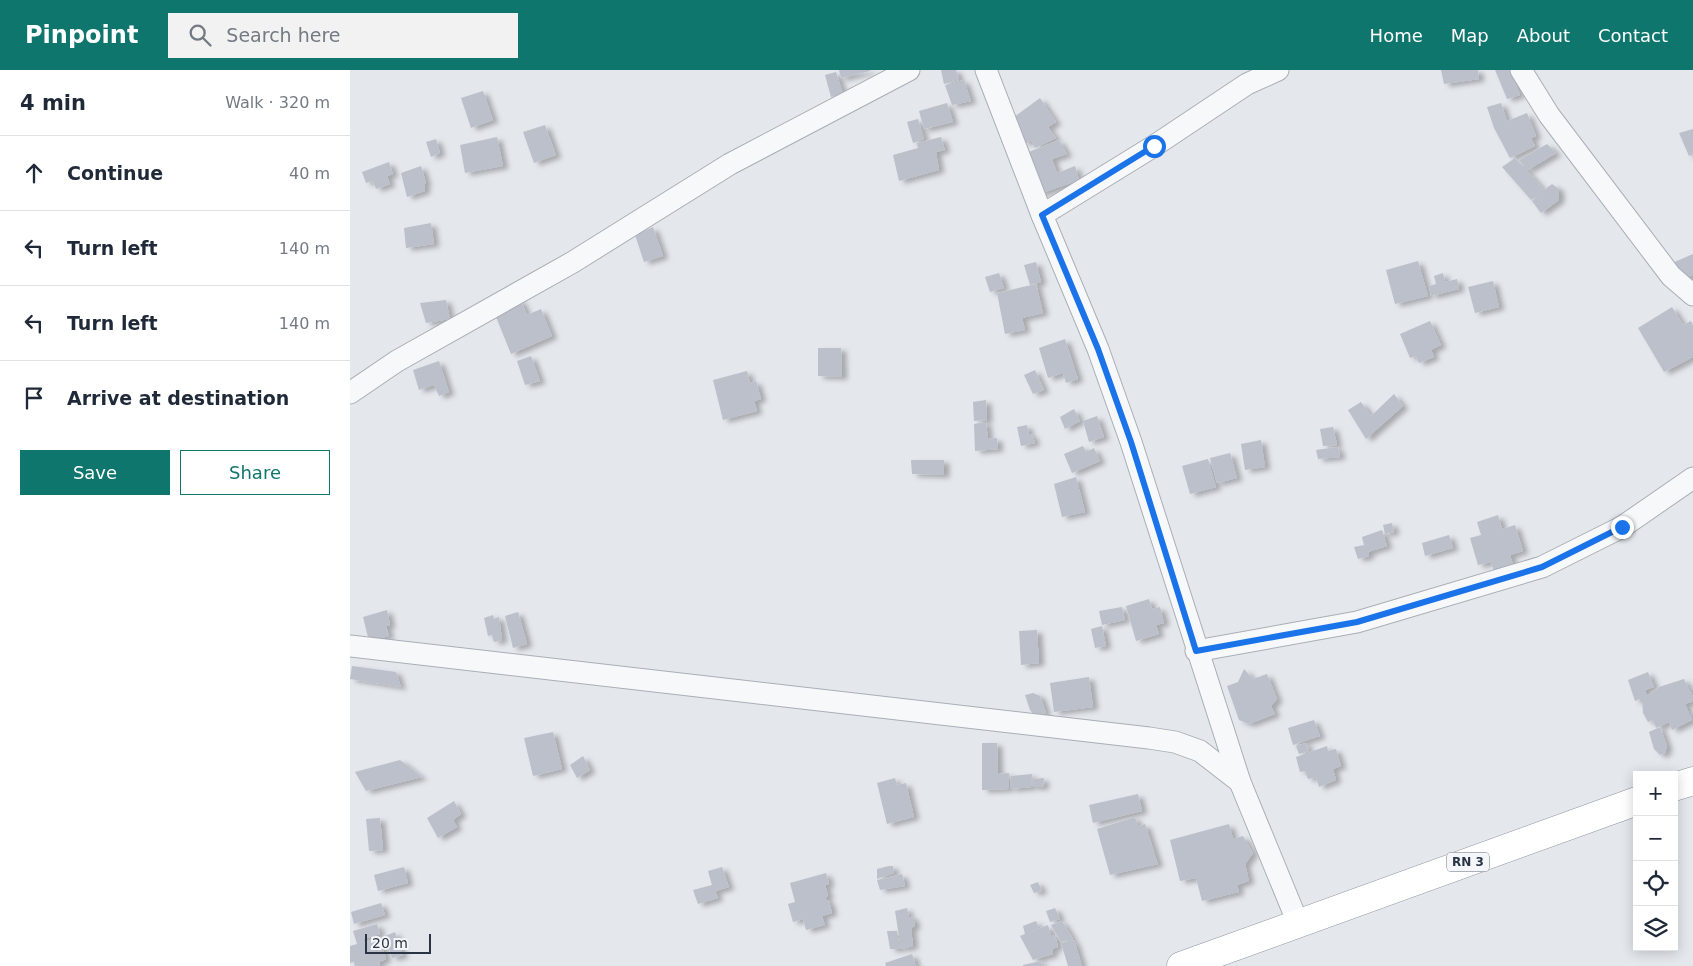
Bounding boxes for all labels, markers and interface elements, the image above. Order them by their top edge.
search box [168,13,518,58]
text: Pinpoint [25,21,138,49]
icon: search [186,21,214,49]
text: Search here [226,24,341,46]
text: Home [1370,25,1423,46]
text: Map [1451,25,1489,46]
text: About [1517,25,1570,46]
text: Contact [1598,25,1668,46]
text: 4 min [20,91,86,115]
text: Walk · 320 m [225,93,330,112]
route start [1143,135,1166,158]
icon: ahead [20,159,48,187]
text: Continue [67,162,163,184]
text: 40 m [289,164,330,183]
icon: left [20,234,48,262]
text: Turn left [67,237,158,259]
text: 140 m [279,239,330,258]
icon: left [20,309,48,337]
text: Turn left [67,312,158,334]
text: 140 m [279,314,330,333]
icon: arrive [20,384,48,412]
text: Arrive at destination [67,387,289,409]
button: Save [20,450,170,495]
button: Share [180,450,330,495]
route end [1611,516,1634,539]
map controls [1633,771,1678,951]
button: + [1633,771,1678,816]
button: − [1633,816,1678,861]
road number: RN 3 [1447,852,1489,872]
button: locate [1633,861,1678,906]
button: layers [1633,906,1678,951]
scale bar [365,931,431,954]
text: 20 m [372,935,408,951]

